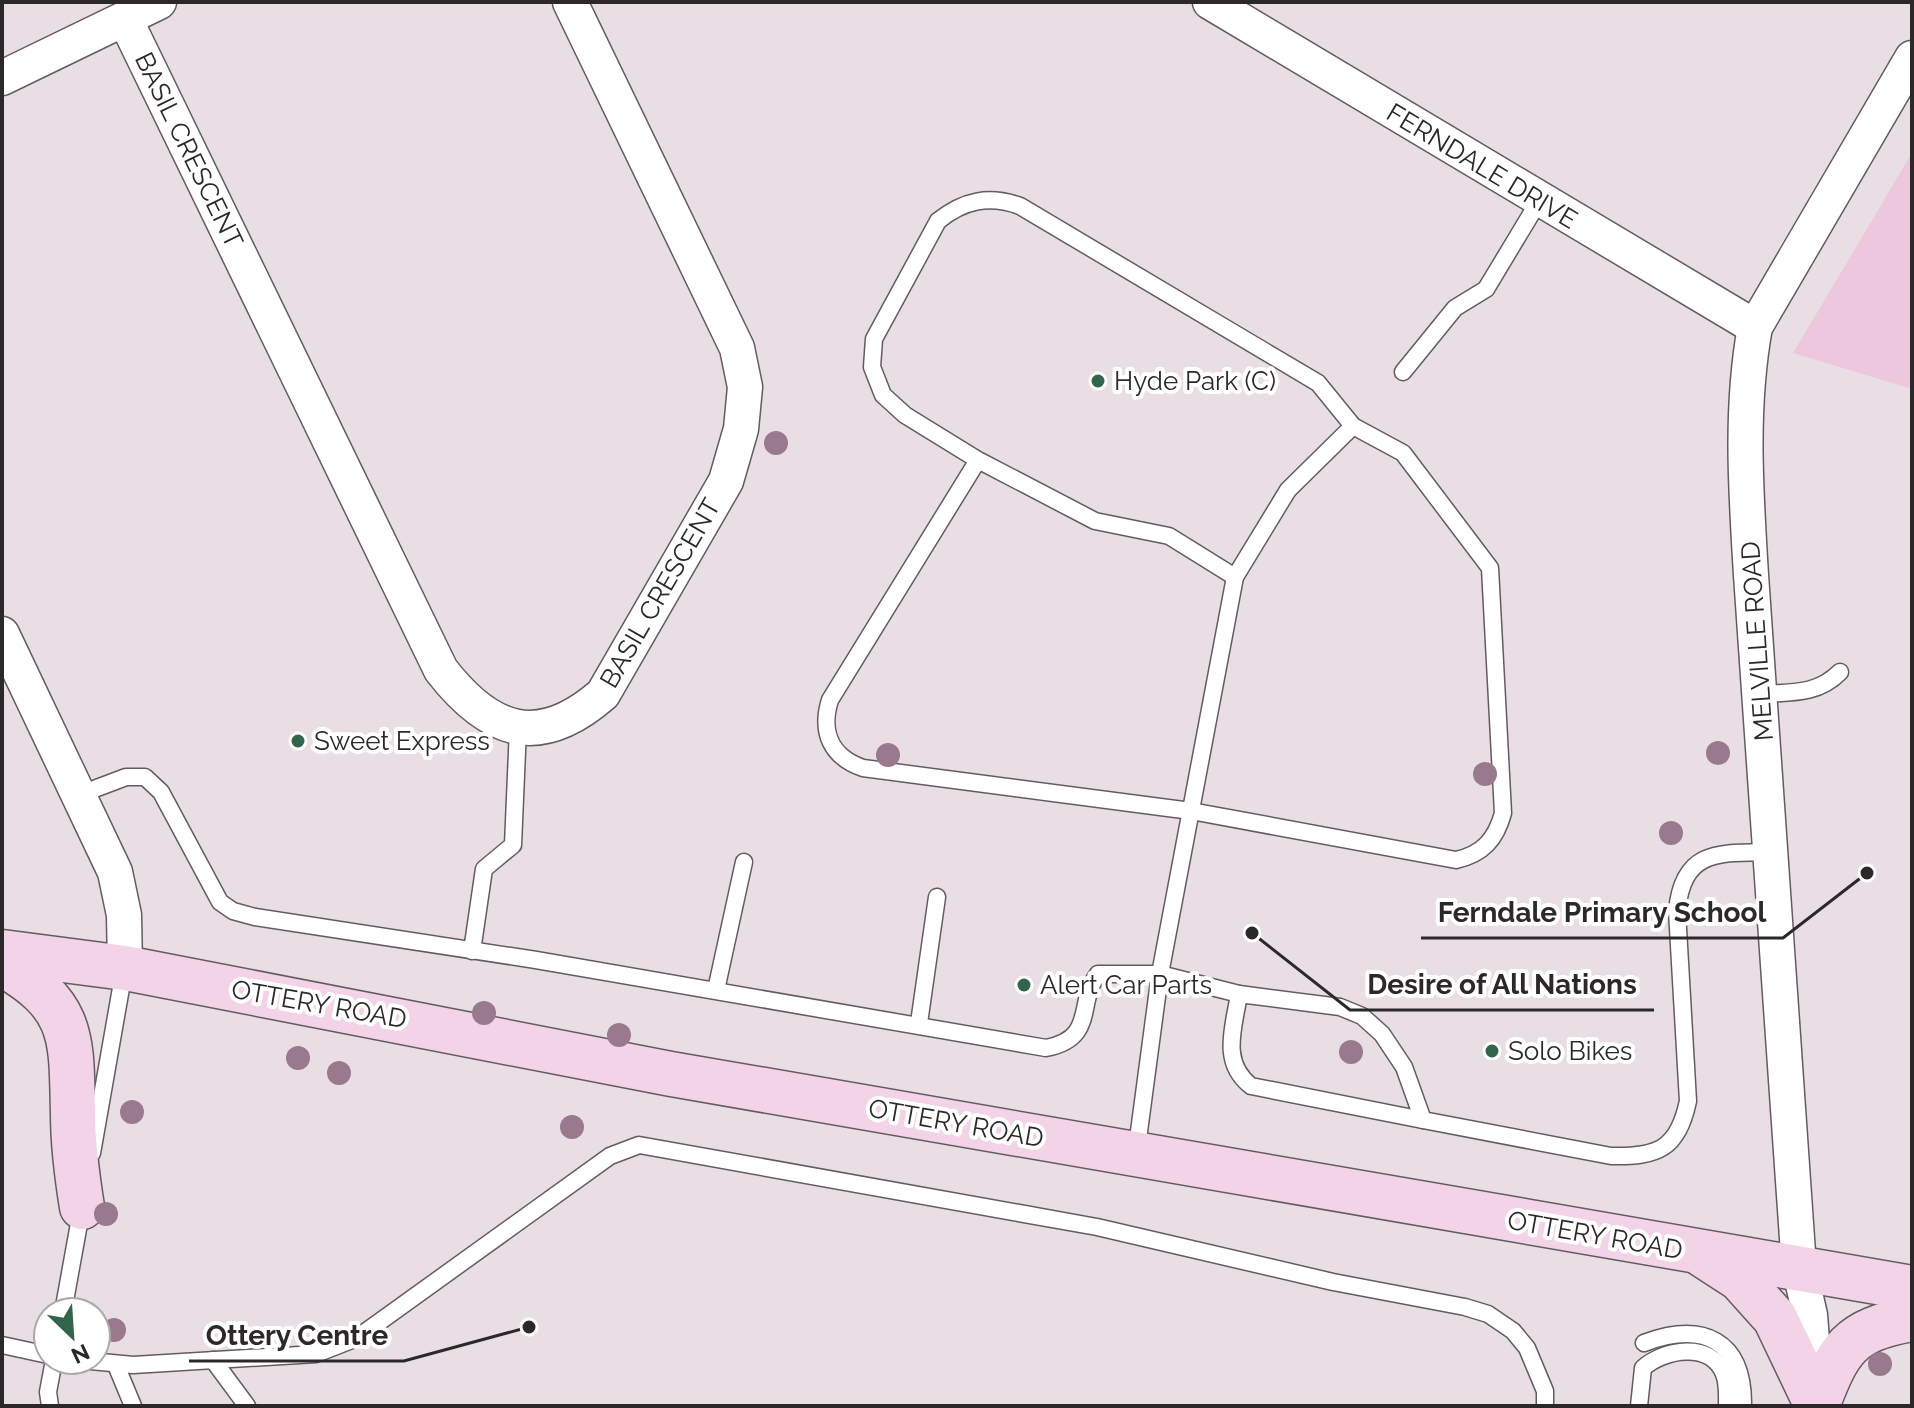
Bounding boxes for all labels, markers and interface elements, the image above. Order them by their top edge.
street label: BASIL CRESCENT [129,48,249,253]
street label: FERNDALE DRIVE [1381,97,1583,235]
place label: Hyde Park (C) [1114,366,1276,396]
marker: Hyde Park (C) [1089,372,1107,390]
street label: BASIL CRESCENT [594,493,726,693]
street label: MELVILLE ROAD [1735,540,1779,742]
place label: Sweet Express [314,726,490,756]
marker: Sweet Express [289,732,307,750]
callout: Ferndale Primary School [1421,886,1783,938]
text: Ferndale Primary School [1438,896,1766,929]
callout: Desire of All Nations [1350,958,1654,1010]
text: Desire of All Nations [1367,968,1637,1001]
place label: Alert Car Parts [1040,970,1212,1000]
street label: OTTERY ROAD [229,974,409,1034]
marker: Alert Car Parts [1015,976,1033,994]
place label: Solo Bikes [1508,1036,1632,1066]
marker: Solo Bikes [1483,1042,1501,1060]
street label: OTTERY ROAD [866,1093,1046,1153]
street label: OTTERY ROAD [1505,1205,1685,1265]
north arrow [32,1296,112,1376]
callout: Ottery Centre [189,1309,404,1361]
text: Ottery Centre [206,1319,388,1352]
text: N [67,1339,94,1369]

